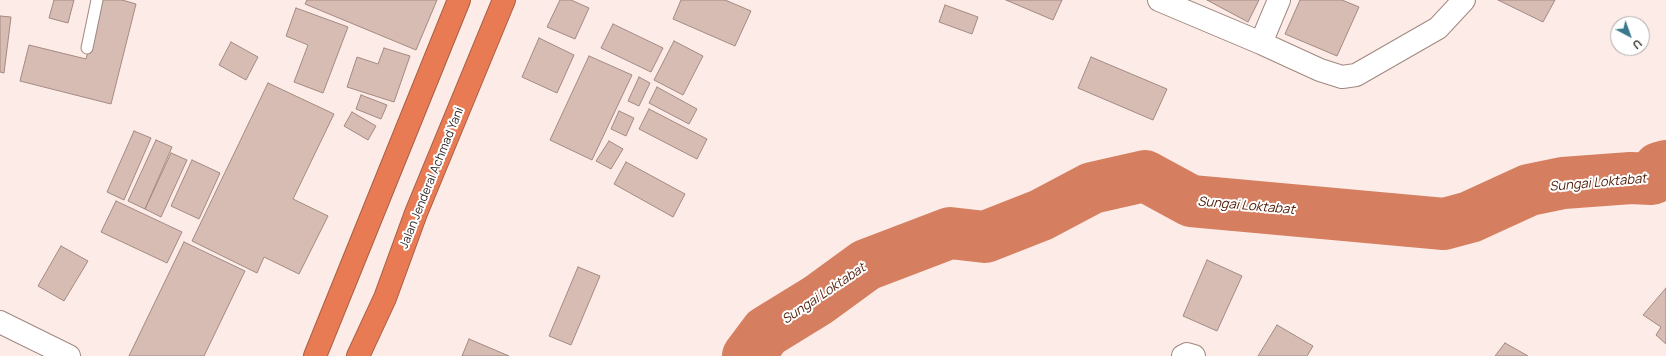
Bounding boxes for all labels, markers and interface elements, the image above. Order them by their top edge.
north arrow [1610,16,1650,56]
text: U [1630,36,1645,53]
street label: Jalan Jenderal Achmad Yani [397,105,467,251]
water label: Sungai Loktabat [1549,171,1647,195]
water label: Sungai Loktabat [1197,194,1295,218]
water label: Sungai Loktabat [779,260,869,328]

